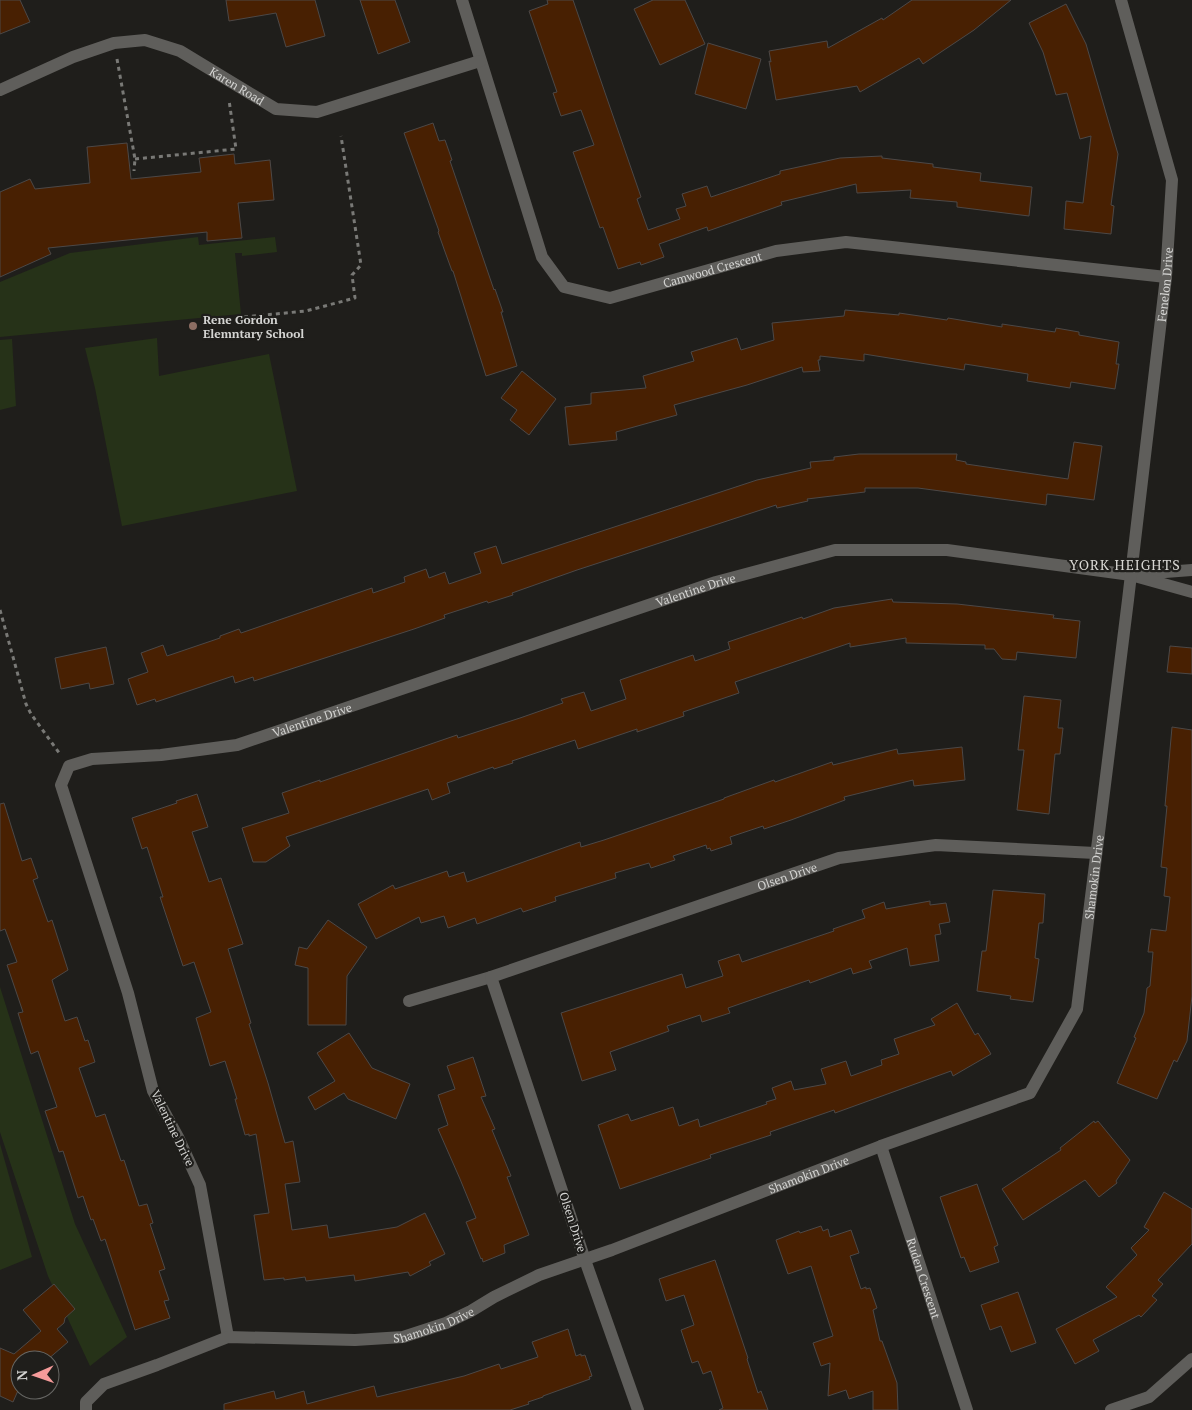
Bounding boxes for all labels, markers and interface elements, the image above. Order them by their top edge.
street label: Karen Road [207,63,268,108]
street label: Fenelon Drive [1153,247,1175,322]
street label: Camwood Crescent [661,248,764,290]
place label: Rene Gordon Elemntary School [203,312,304,341]
marker: Rene Gordon Elemntary School [187,320,199,332]
district label: YORK HEIGHTS [1069,555,1181,574]
street label: Valentine Drive [654,570,737,609]
street label: Valentine Drive [270,699,354,740]
street label: Shamokin Drive [1081,834,1106,920]
street label: Olsen Drive [755,859,819,893]
street label: Valentine Drive [148,1087,198,1169]
street label: Shamokin Drive [766,1152,851,1196]
street label: Olsen Drive [556,1190,590,1254]
street label: Ruden Crescent [904,1236,944,1321]
street label: Shamokin Drive [393,1303,476,1345]
north arrow [10,1350,60,1400]
text: N [12,1369,31,1381]

